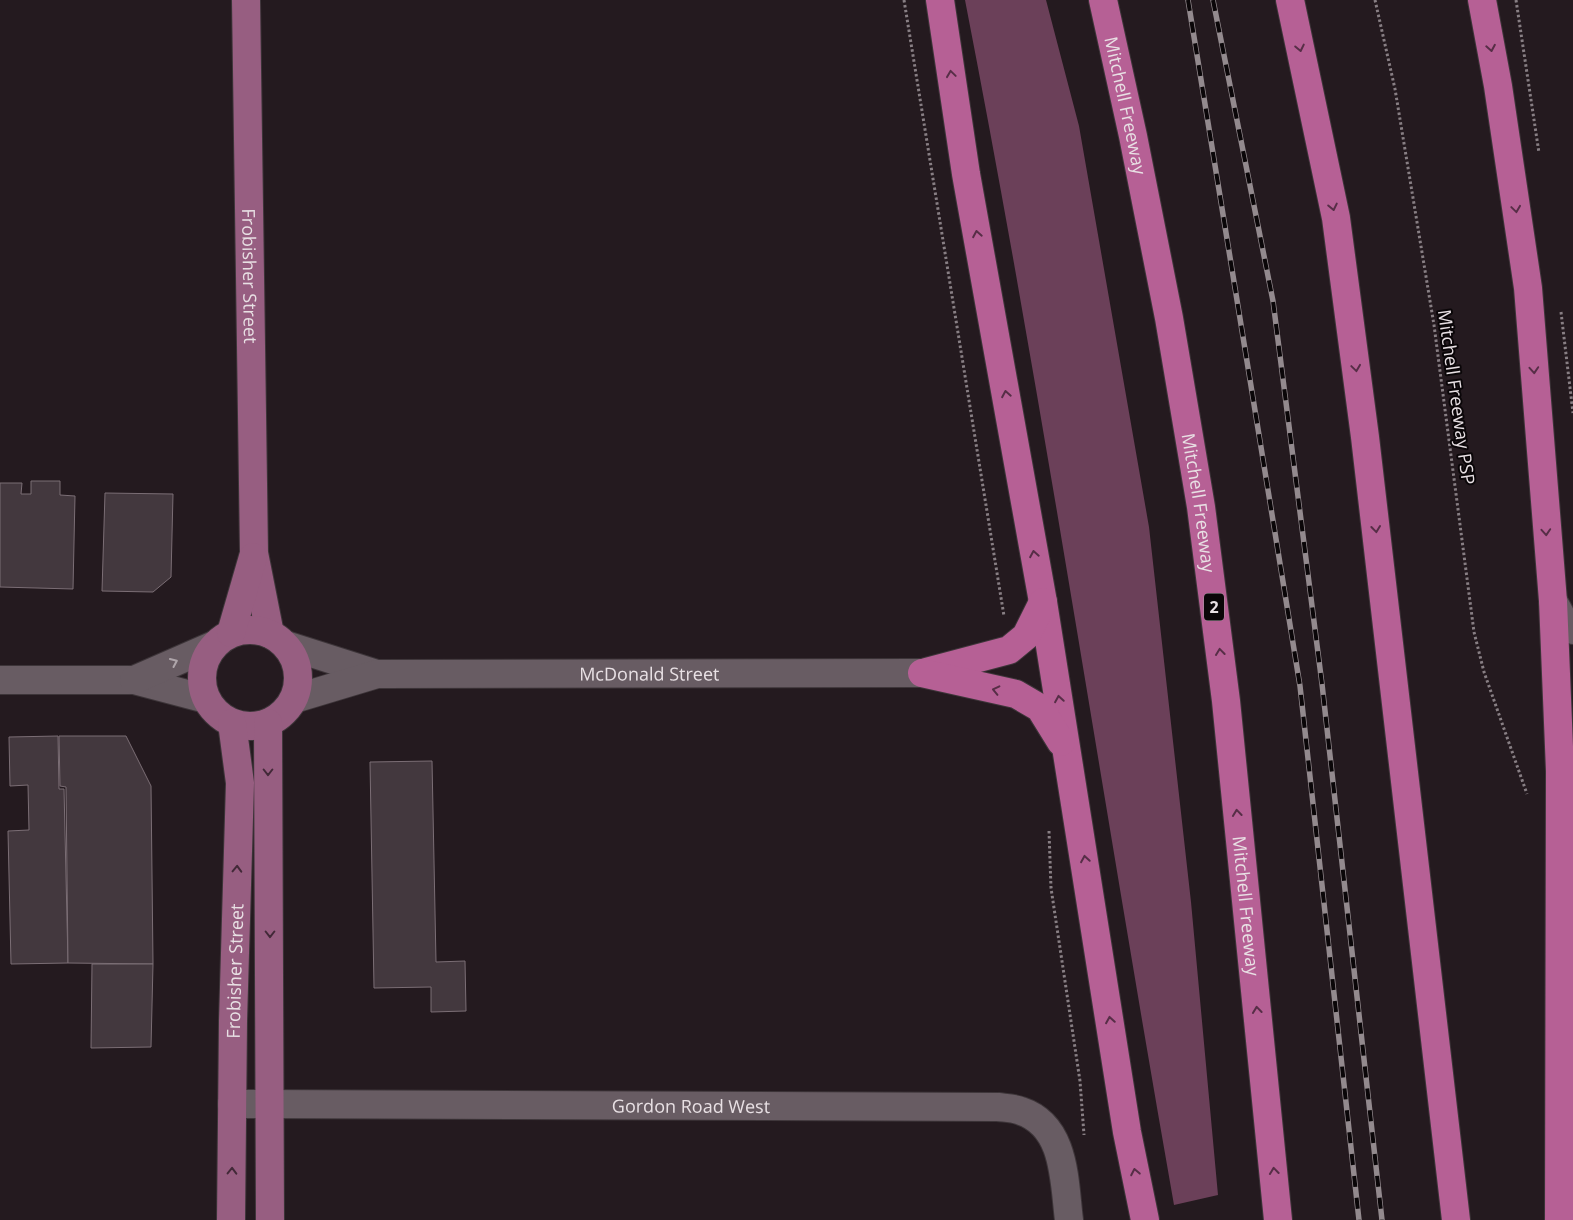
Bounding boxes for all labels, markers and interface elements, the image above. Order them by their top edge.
street label: Mitchell Freeway [1099,34,1153,178]
one-way arrow [1294,43,1305,52]
one-way arrow [1485,44,1495,52]
one-way arrow [946,69,957,77]
one-way arrow [1328,202,1338,211]
one-way arrow [1510,205,1521,213]
street label: Frobisher Street [237,208,263,344]
one-way arrow [972,230,982,238]
street label: Mitchell Freeway PSP [1433,308,1481,486]
one-way arrow [1350,364,1361,372]
one-way arrow [1528,366,1539,374]
one-way arrow [1001,389,1011,398]
street label: Mitchell Freeway [1177,431,1221,575]
one-way arrow [1370,525,1381,533]
one-way arrow [1541,528,1552,536]
one-way arrow [1030,549,1040,558]
road number: 2 [1204,594,1224,620]
one-way arrow [1215,647,1226,655]
one-way arrow [169,658,178,669]
street label: McDonald Street [579,661,720,686]
one-way arrow [992,685,1001,696]
one-way arrow [1054,694,1065,702]
one-way arrow [263,768,273,776]
one-way arrow [1232,809,1243,817]
street label: Mitchell Freeway [1228,835,1266,978]
one-way arrow [1080,855,1090,864]
one-way arrow [232,865,242,872]
street label: Frobisher Street [221,903,248,1039]
one-way arrow [265,930,275,938]
one-way arrow [1252,1006,1263,1014]
one-way arrow [1105,1015,1115,1024]
street label: Gordon Road West [612,1093,770,1118]
one-way arrow [226,1167,237,1175]
one-way arrow [1268,1167,1279,1175]
one-way arrow [1130,1168,1141,1177]

